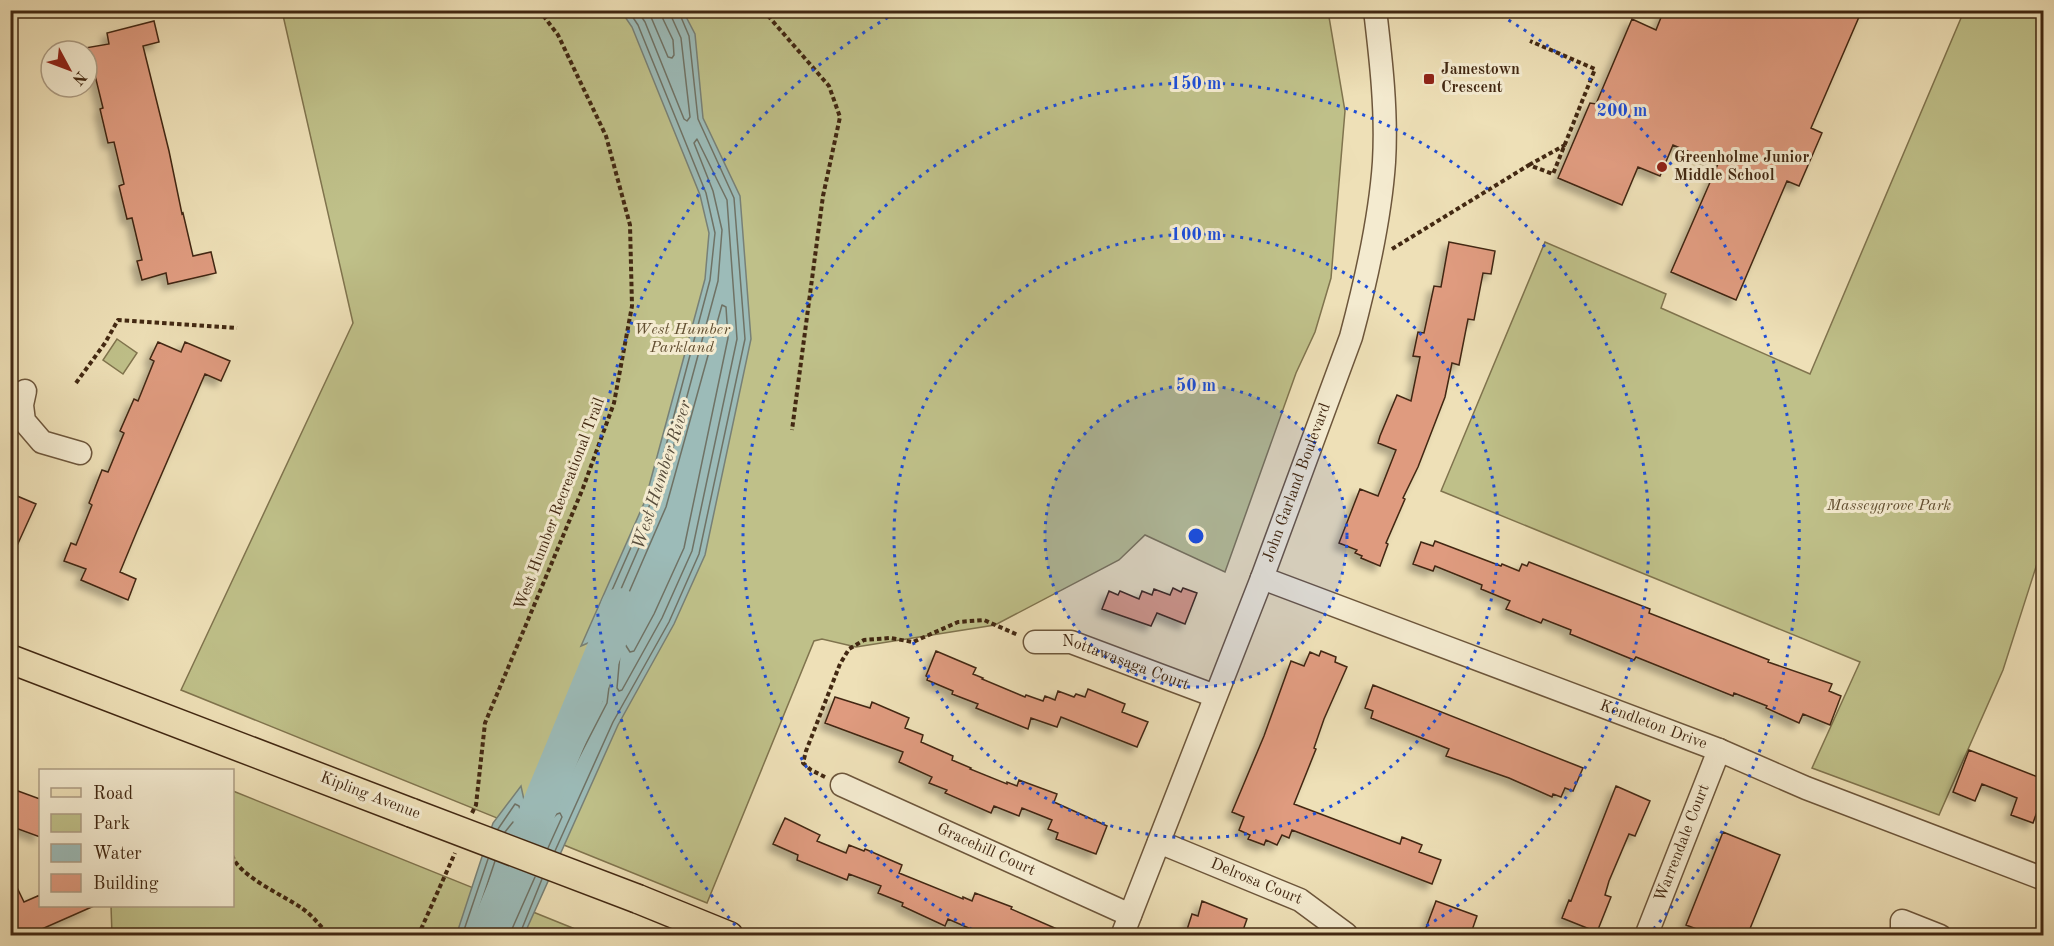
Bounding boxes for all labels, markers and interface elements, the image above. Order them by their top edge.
north arrow [39,39,99,99]
place label: Jamestown Crescent [1441,62,1520,96]
text: N [68,68,89,88]
marker: Jamestown Crescent [1422,72,1436,86]
text: 150 m [1171,75,1221,93]
text: 200 m [1597,102,1647,120]
place label: Greenholme Junior Middle School [1674,150,1809,184]
marker: Greenholme Junior Middle School [1655,160,1669,174]
text: 100 m [1171,226,1221,244]
park label: West Humber Parkland [634,322,731,356]
text: 50 m [1176,377,1216,395]
street label: West Humber Recreational Trail [512,396,608,612]
water label: West Humber River [629,397,695,552]
street label: John Garland Boulevard [1261,401,1334,564]
park label: Masseygrove Park [1826,498,1951,514]
centre of rings [1186,526,1206,546]
street label: Nottawasaga Court [1062,634,1191,694]
street label: Kendleton Drive [1597,698,1709,753]
legend [39,769,234,907]
street label: Kipling Avenue [318,770,422,822]
street label: Warrendale Court [1652,782,1713,904]
text: Road [93,785,133,803]
text: Park [93,815,130,833]
street label: Gracehill Court [934,821,1038,879]
text: Water [93,845,142,863]
street label: Delrosa Court [1208,856,1305,908]
text: Building [93,875,159,893]

